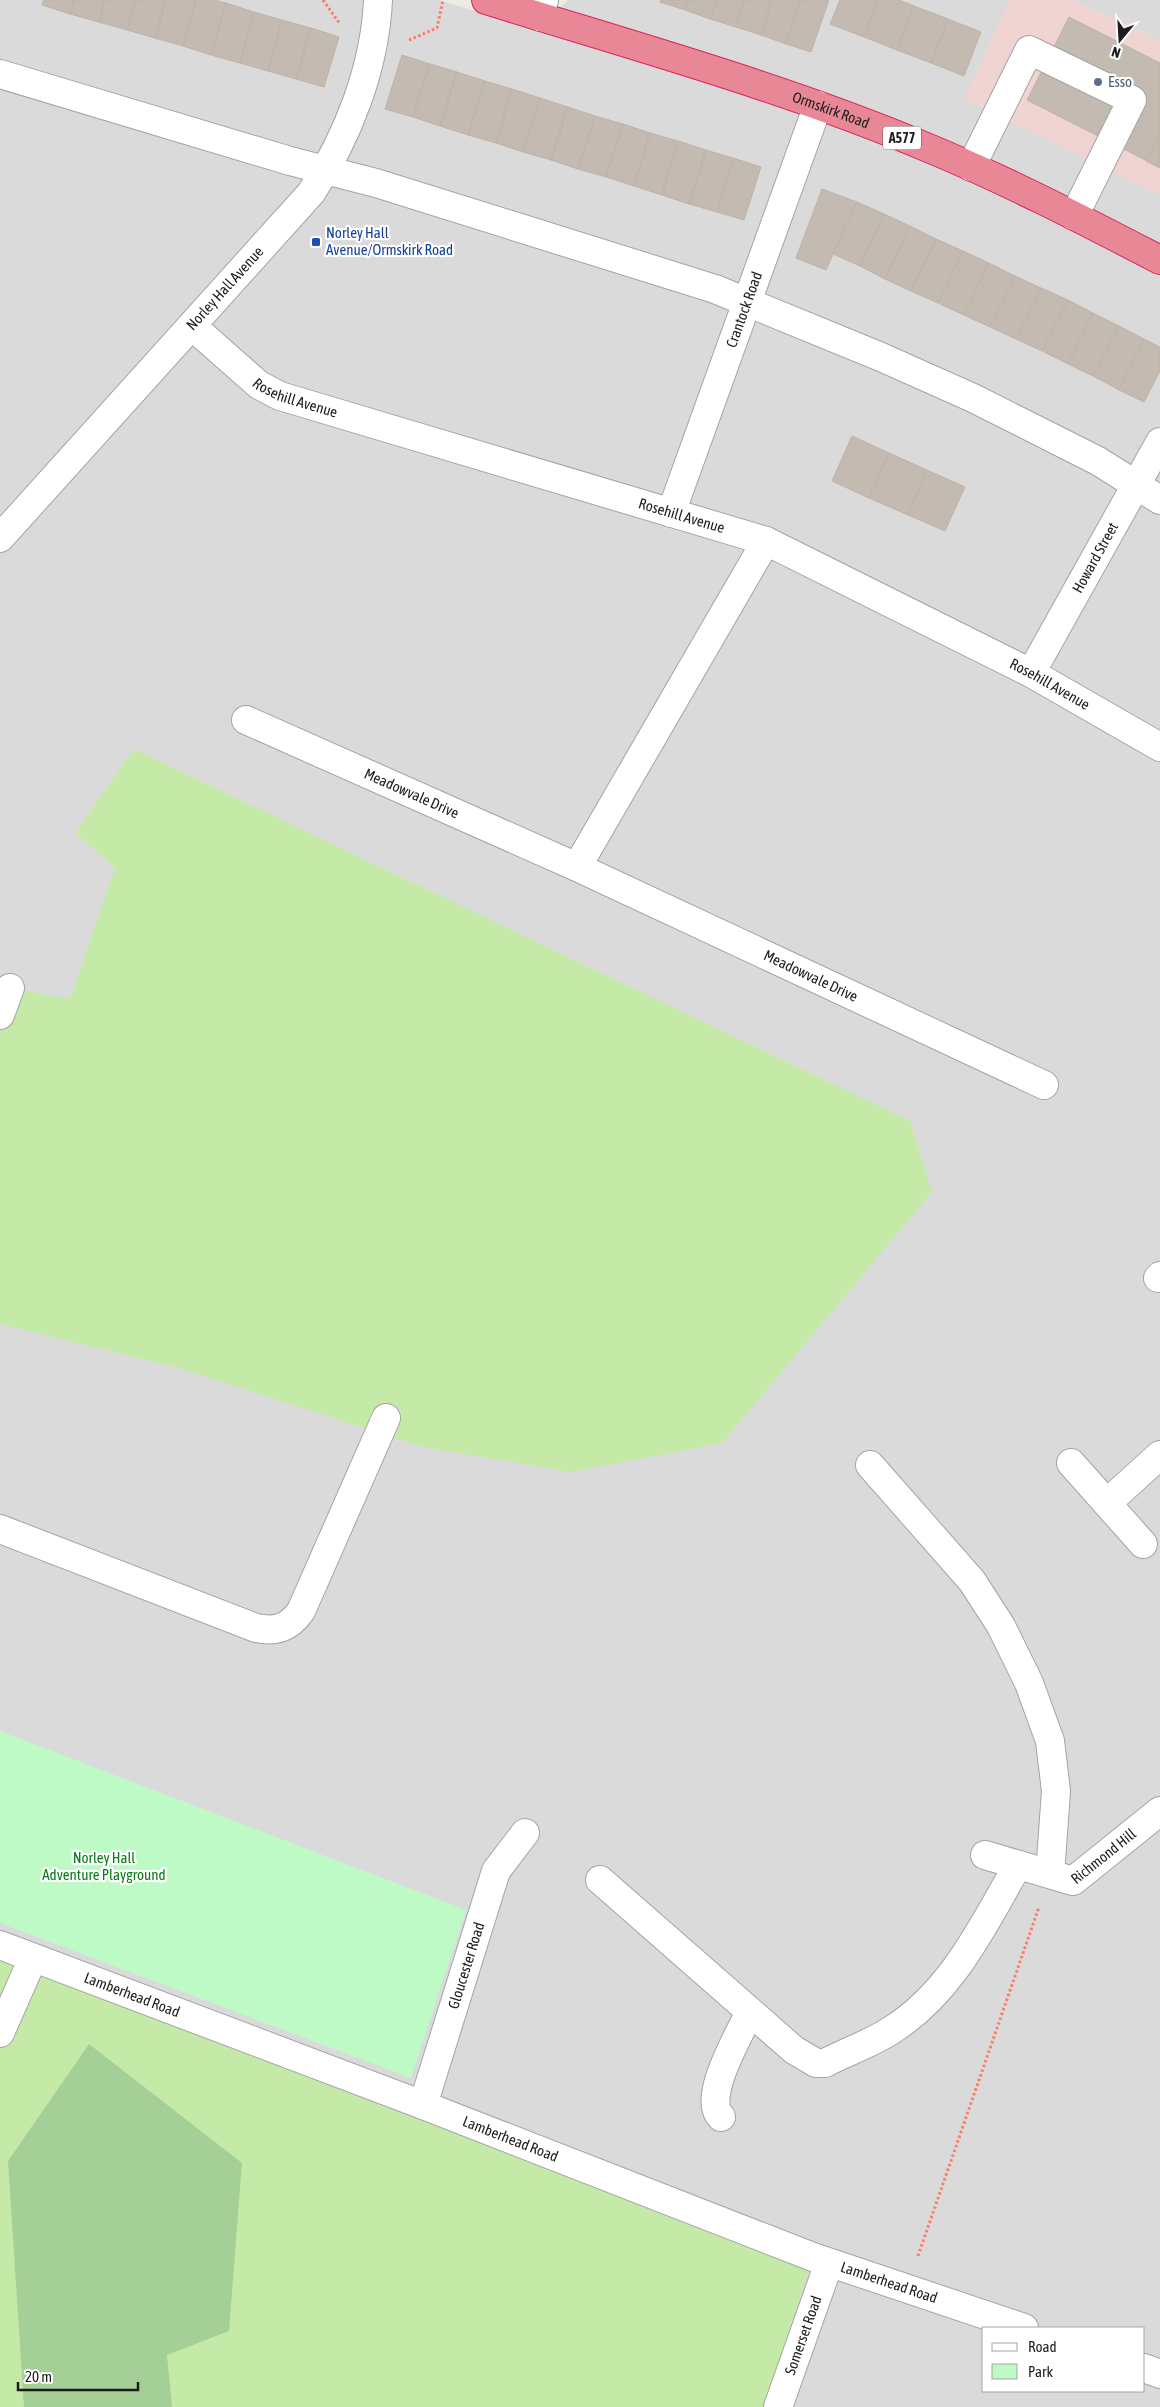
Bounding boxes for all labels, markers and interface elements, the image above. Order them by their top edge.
north arrow [1095,15,1145,65]
text: N [1110,43,1122,61]
place label: Esso [1108,73,1132,90]
marker: Esso [1092,76,1104,88]
street label: Ormskirk Road [790,88,872,132]
road number: A577 [883,126,921,150]
place label: Norley Hall Avenue/Ormskirk Road [326,224,453,258]
marker: Norley Hall Avenue/Ormskirk Road [310,236,322,248]
street label: Norley Hall Avenue [183,243,267,333]
street label: Crantock Road [722,269,765,350]
street label: Rosehill Avenue [249,374,340,421]
street label: Rosehill Avenue [637,494,727,536]
street label: Howard Street [1068,519,1121,596]
street label: Rosehill Avenue [1007,655,1093,713]
street label: Meadowvale Drive [362,765,462,821]
street label: Meadowvale Drive [761,946,861,1005]
street label: Richmond Hill [1067,1825,1139,1887]
park label: Norley Hall Adventure Playground [42,1849,166,1883]
street label: Gloucester Road [444,1920,488,2011]
street label: Lamberhead Road [82,1969,182,2020]
street label: Lamberhead Road [460,2112,561,2165]
street label: Lamberhead Road [839,2258,940,2306]
street label: Somerset Road [781,2293,825,2377]
legend [982,2327,1145,2392]
text: Road [1028,2338,1057,2355]
scale bar [18,2360,138,2392]
text: Park [1028,2363,1053,2380]
text: 20 m [25,2368,52,2385]

